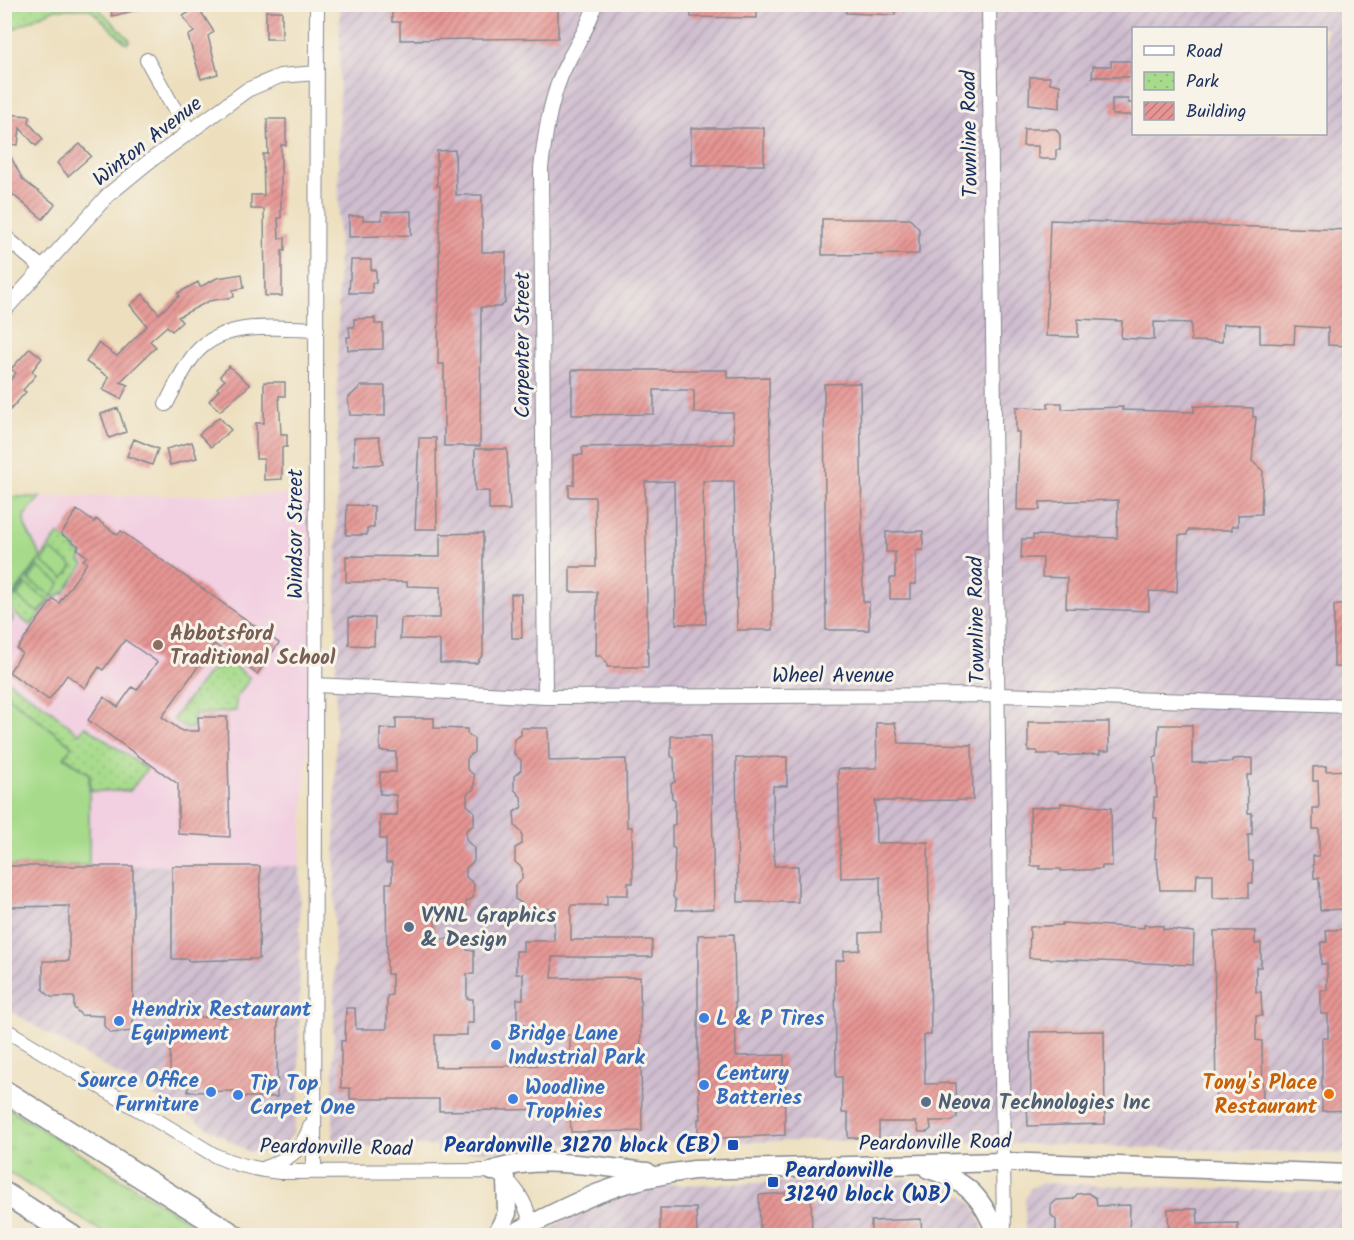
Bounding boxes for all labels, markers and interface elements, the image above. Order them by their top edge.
legend [1132,27,1327,135]
text: Road [1186,38,1223,67]
text: Park [1186,68,1219,97]
street label: Townline Road [953,69,988,198]
street label: Winton Avenue [86,88,210,196]
text: Building [1186,98,1246,127]
street label: Carpenter Street [507,271,540,418]
street label: Windsor Street [280,468,313,599]
street label: Townline Road [960,555,995,684]
place label: Abbotsford Traditional School [170,618,336,675]
marker: Abbotsford Traditional School [151,638,165,652]
street label: Wheel Avenue [772,660,895,693]
place label: VYNL Graphics & Design [421,900,556,957]
marker: VYNL Graphics & Design [402,920,416,934]
place label: Hendrix Restaurant Equipment [131,994,312,1051]
place label: L & P Tires [716,1003,824,1036]
marker: L & P Tires [697,1011,711,1025]
marker: Hendrix Restaurant Equipment [112,1014,126,1028]
place label: Bridge Lane Industrial Park [508,1018,645,1075]
marker: Bridge Lane Industrial Park [489,1038,503,1052]
place label: Century Batteries [716,1058,802,1115]
place label: Source Office Furniture [78,1065,199,1122]
place label: Tony's Place Restaurant [1203,1067,1318,1124]
place label: Tip Top Carpet One [250,1068,355,1125]
place label: Woodline Trophies [525,1072,605,1129]
marker: Century Batteries [697,1078,711,1092]
marker: Source Office Furniture [204,1085,218,1099]
place label: Neova Technologies Inc [938,1087,1151,1120]
marker: Tony's Place Restaurant [1322,1087,1336,1101]
marker: Tip Top Carpet One [231,1088,245,1102]
marker: Woodline Trophies [506,1092,520,1106]
marker: Neova Technologies Inc [919,1095,933,1109]
street label: Peardonville Road [858,1126,1012,1161]
place label: Peardonville 31270 block (EB) [444,1130,721,1163]
street label: Peardonville Road [259,1131,413,1166]
marker: Peardonville 31270 block (EB) [726,1138,740,1152]
place label: Peardonville 31240 block (WB) [784,1155,952,1212]
marker: Peardonville 31240 block (WB) [766,1175,780,1189]

